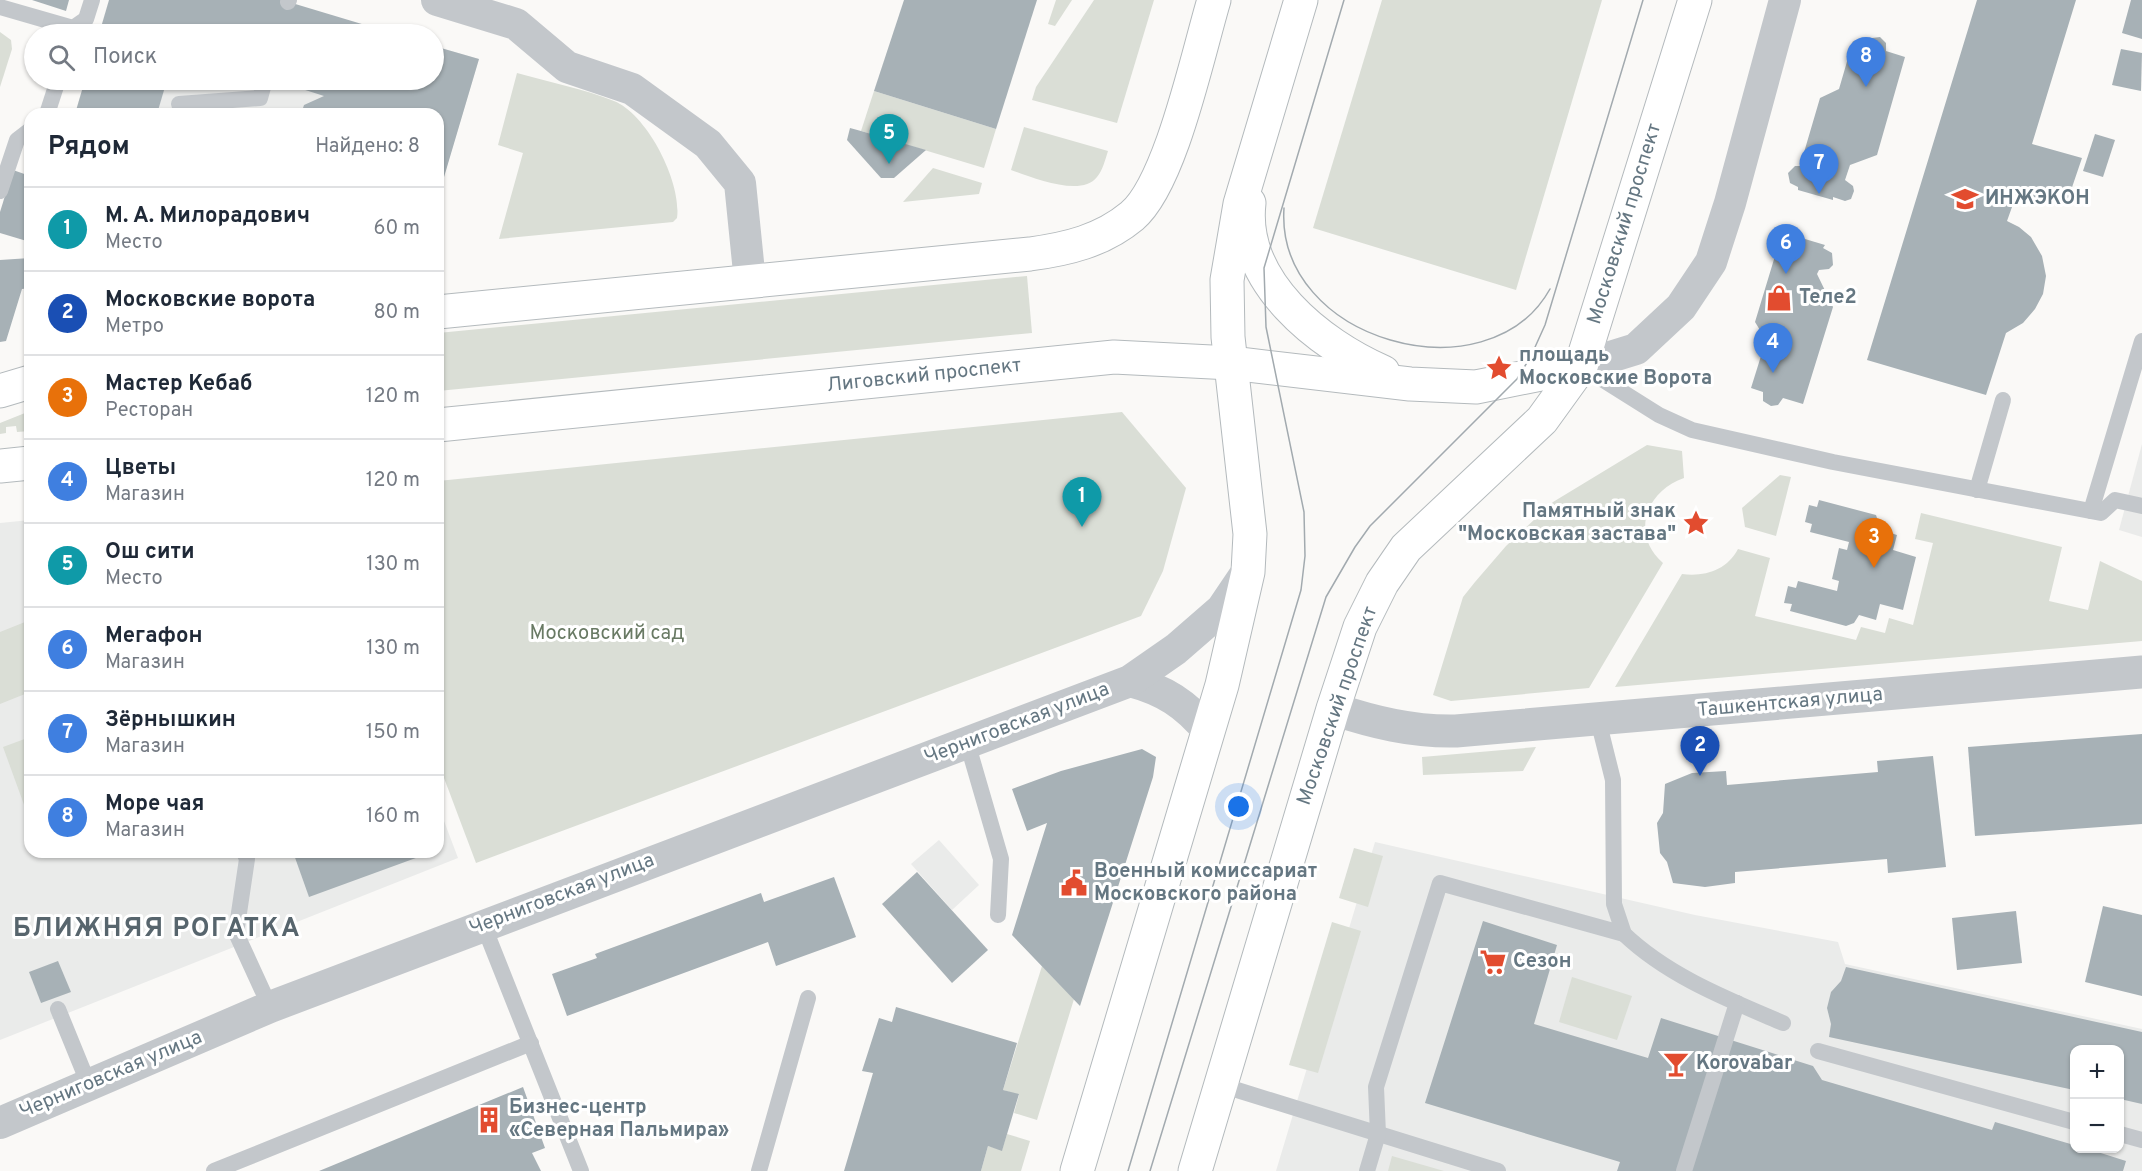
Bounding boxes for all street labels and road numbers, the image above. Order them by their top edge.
street label: Московский проспект [1582,120,1668,328]
street label: Лиговский проспект [825,353,1023,399]
street label: Московский проспект [1292,603,1384,809]
street label: Черниговская улица [921,677,1113,771]
street label: Ташкентская улица [1696,682,1884,724]
street label: Черниговская улица [466,848,658,942]
street label: Черниговская улица [16,1025,206,1125]

